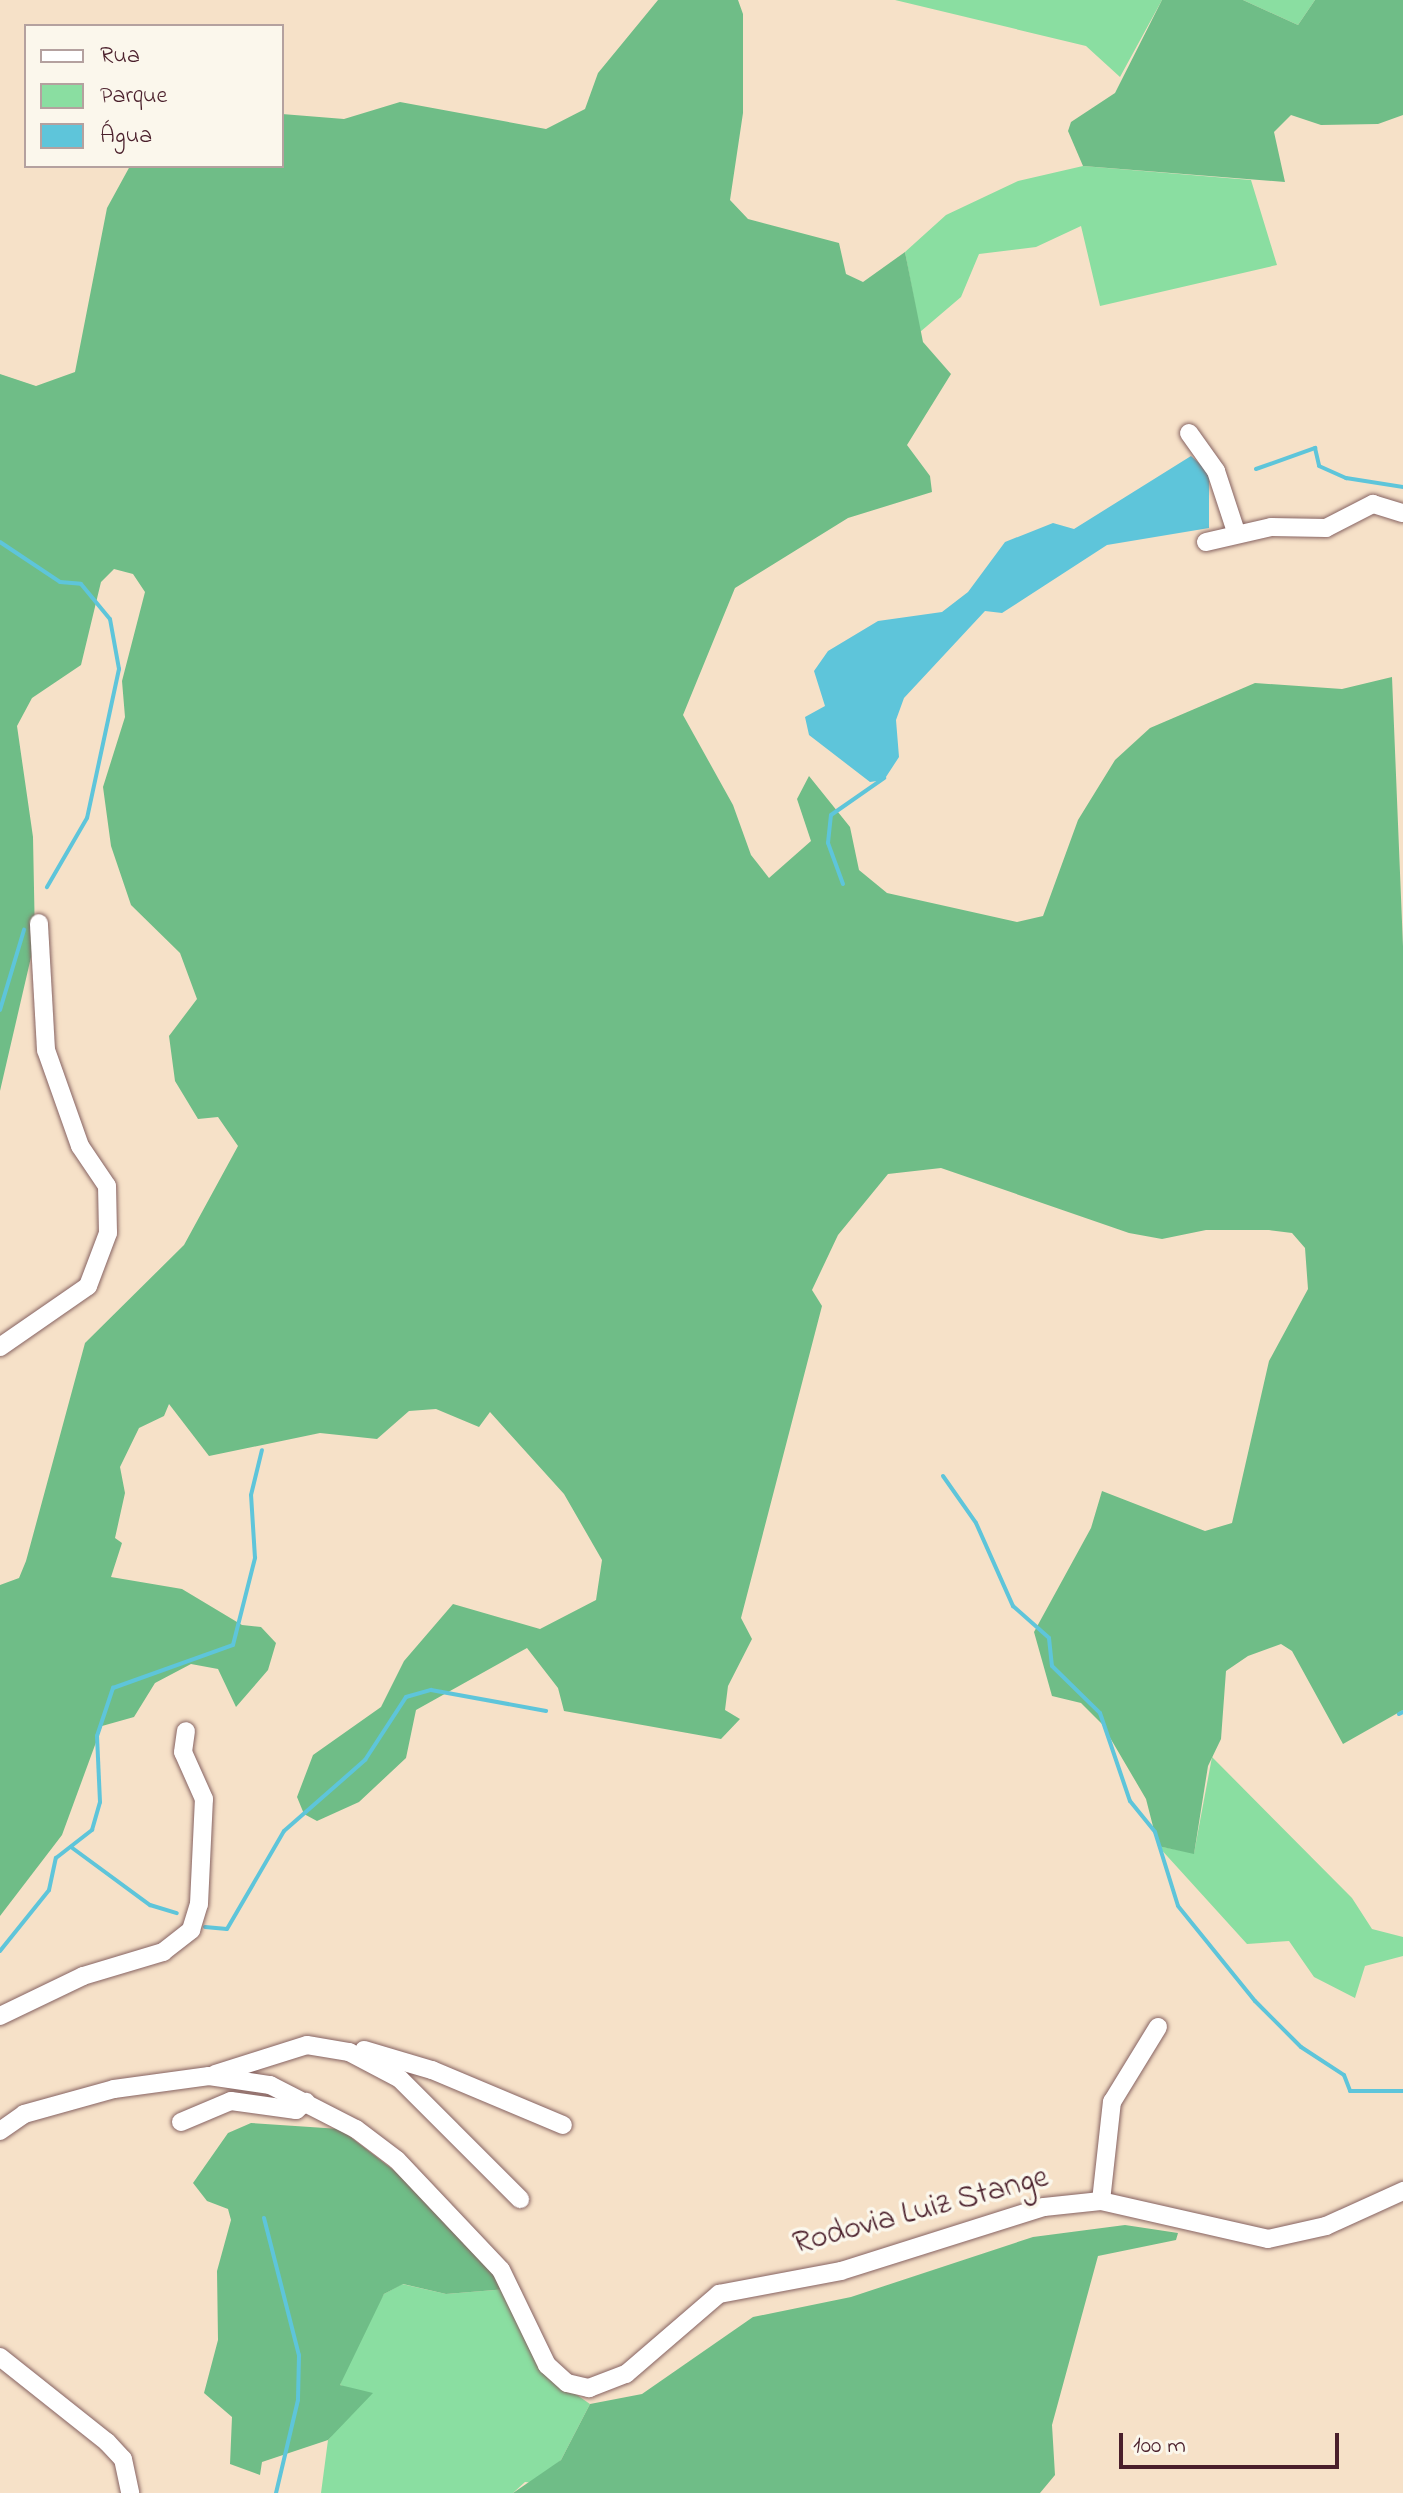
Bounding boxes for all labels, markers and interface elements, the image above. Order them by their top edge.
legend [24,24,284,168]
text: Rua [100,39,140,74]
text: Parque [100,79,167,114]
text: Água [100,119,152,154]
street label: Rodovia Luiz Stange [789,2159,1053,2265]
scale bar [1123,2417,1343,2467]
text: 100 m [1133,2429,1186,2464]

